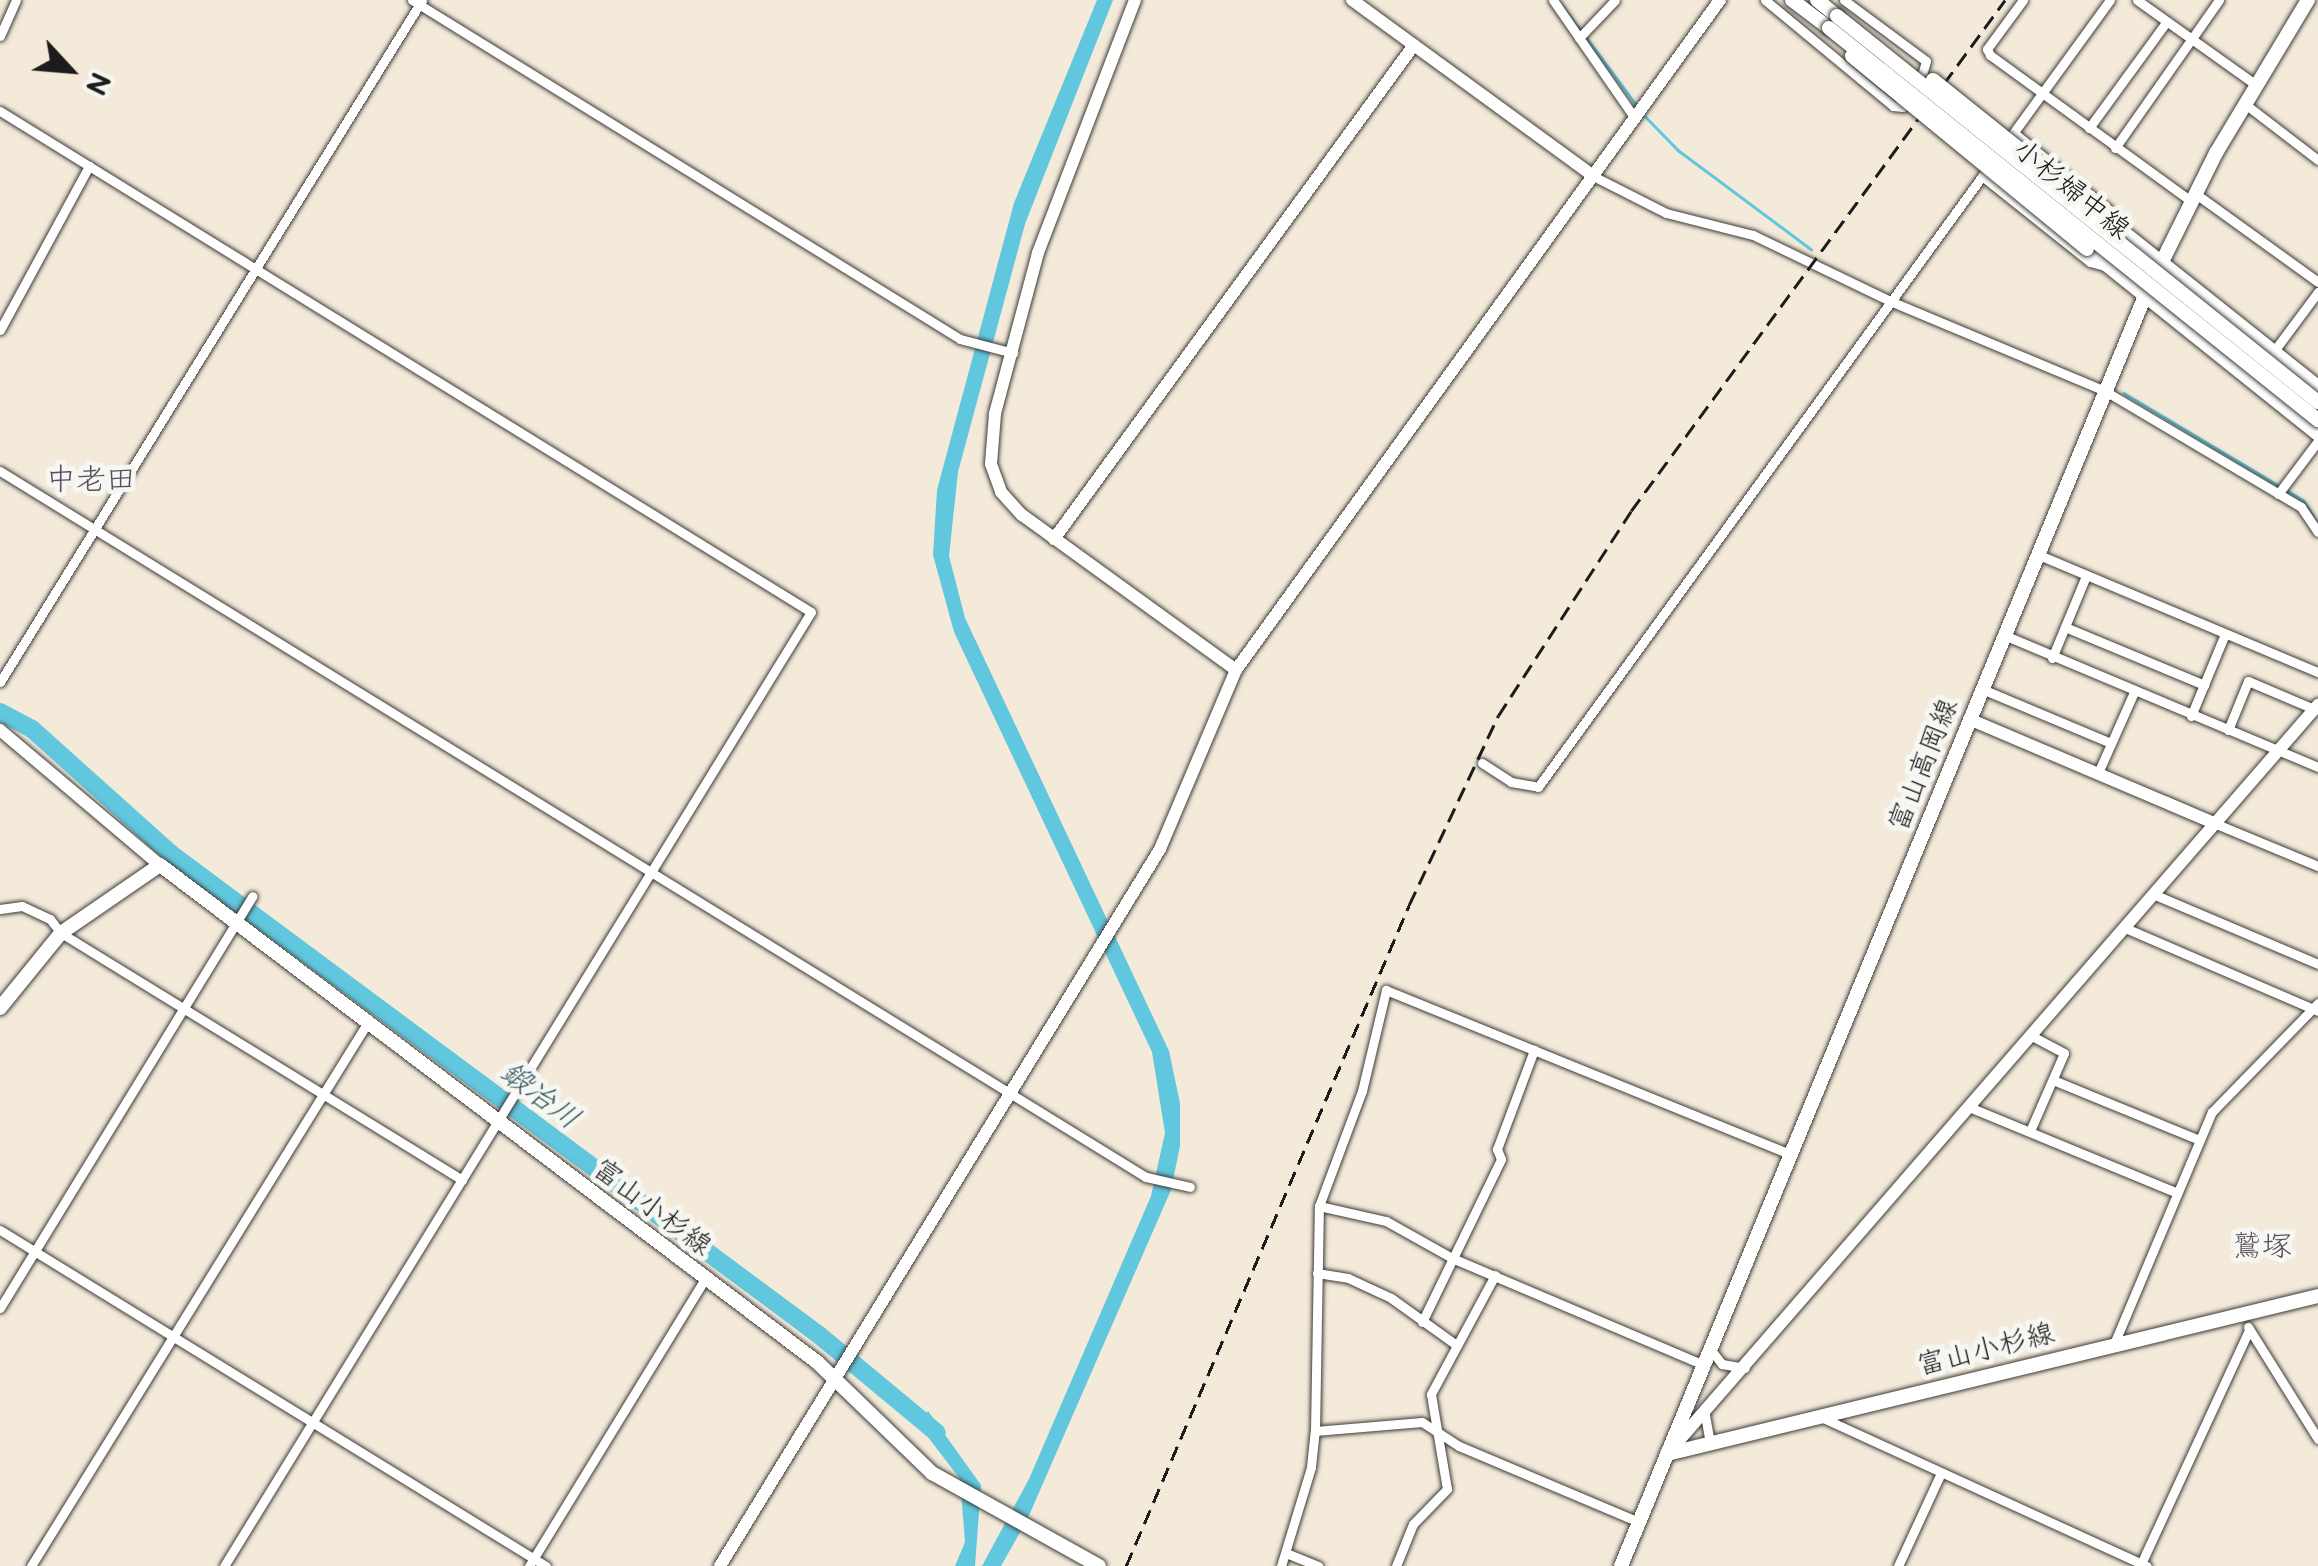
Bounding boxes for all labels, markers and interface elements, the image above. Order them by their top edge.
north arrow [20,20,120,120]
text: N [78,67,117,100]
street label: 小杉婦中線 [2006,133,2136,247]
district label: 中老田 [46,462,136,498]
street label: 富山高岡線 [1882,694,1966,836]
water label: 鍛冶川 [493,1055,587,1137]
street label: 富山小杉線 [586,1152,718,1264]
district label: 鷲塚 [2232,1229,2292,1265]
street label: 富山小杉線 [1914,1317,2058,1383]

